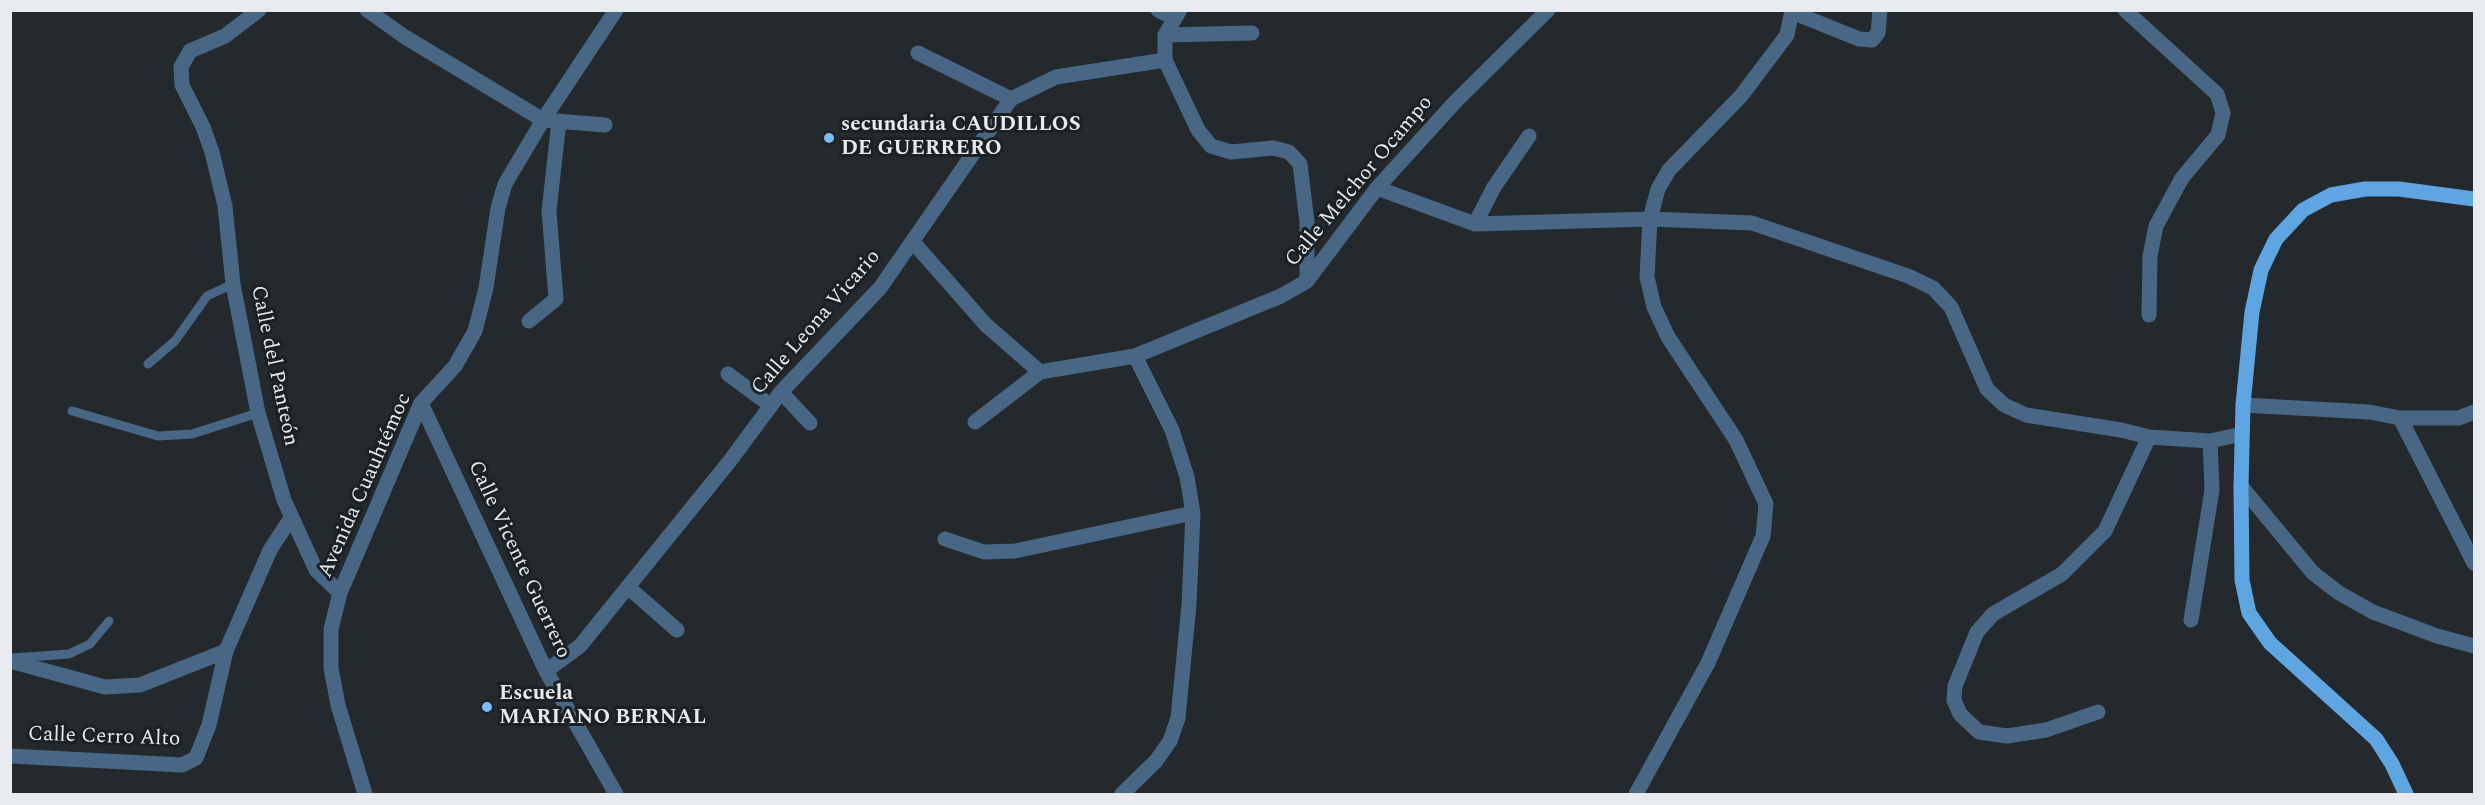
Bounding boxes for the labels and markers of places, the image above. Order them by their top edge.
place label: secundaria CAUDILLOS DE GUERRERO [841,113,1081,163]
marker: secundaria CAUDILLOS DE GUERRERO [822,131,836,145]
place label: Escuela MARIANO BERNAL [499,682,706,732]
marker: Escuela MARIANO BERNAL [480,700,494,714]

